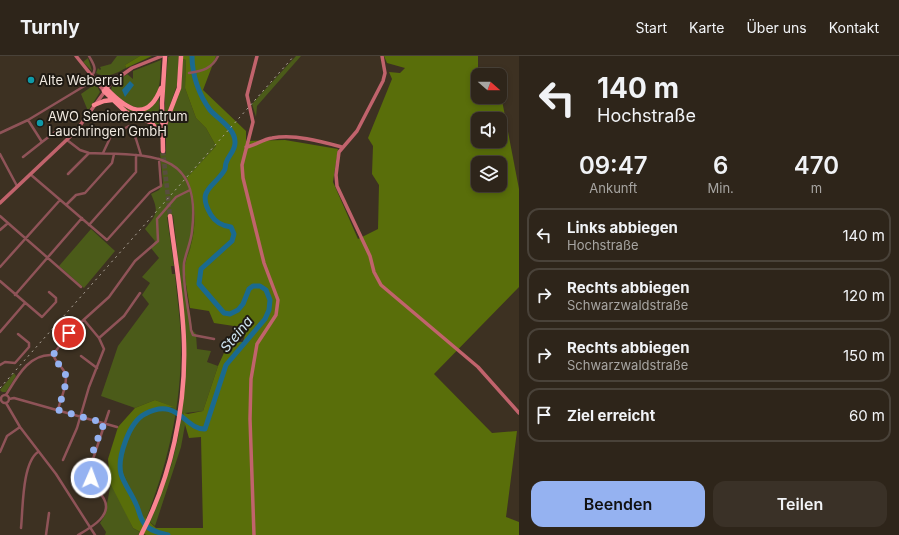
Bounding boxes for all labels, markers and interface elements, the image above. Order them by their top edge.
text: Turnly [20,16,80,39]
text: Start [635,19,667,36]
text: Karte [689,19,724,36]
text: Über uns [746,19,807,36]
text: Kontakt [829,19,879,36]
north arrow [471,68,507,104]
map controls [471,68,507,192]
text: 140 m [597,71,679,105]
place label: Alte Weberrei [39,72,122,88]
icon: left [531,72,583,124]
marker: Alte Weberrei [26,75,36,85]
text: Hochstraße [597,105,696,126]
place label: AWO Seniorenzentrum Lauchringen GmbH [48,108,188,139]
button: sound [471,112,507,148]
marker: AWO Seniorenzentrum Lauchringen GmbH [35,118,45,128]
text: 09:47 [579,151,648,180]
text: 6 [713,151,728,180]
text: 470 [794,151,839,180]
button: layers [471,156,507,192]
text: Ankunft [589,180,637,196]
text: Min. [708,180,734,196]
text: m [811,180,822,196]
text: Links abbiegen [567,218,678,237]
icon: left [533,224,555,246]
text: 140 m [842,226,885,245]
text: Hochstraße [567,237,638,253]
text: Rechts abbiegen [567,278,689,297]
icon: right [533,284,555,306]
text: 120 m [843,286,885,305]
text: Schwarzwaldstraße [567,297,688,313]
water label: Steina [216,312,256,355]
pin [52,316,86,350]
icon: arrive [58,322,80,344]
text: Rechts abbiegen [567,338,689,357]
icon: right [533,344,555,366]
text: 150 m [843,346,885,365]
text: Schwarzwaldstraße [567,357,688,373]
icon: arrive [533,404,555,426]
text: Ziel erreicht [567,406,655,425]
text: 60 m [849,406,885,425]
position arrow [70,457,112,499]
button: Beenden [531,481,705,527]
button: Teilen [713,481,887,527]

